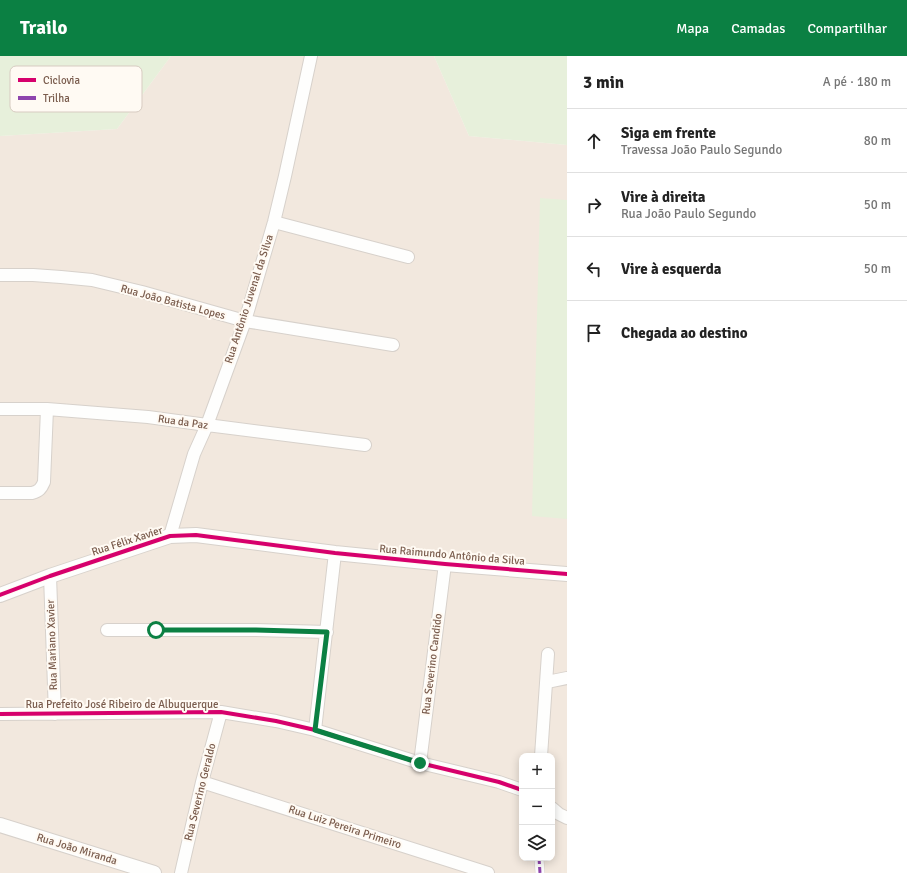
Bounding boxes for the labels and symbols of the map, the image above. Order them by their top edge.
legend [10,66,142,112]
text: Ciclovia [43,74,80,87]
text: Trilha [43,92,70,105]
street label: Rua Antônio Juvenal da Silva [222,232,276,365]
street label: Rua João Batista Lopes [119,282,227,322]
street label: Rua da Paz [157,412,209,432]
street label: Rua Félix Xavier [90,523,164,559]
street label: Rua Raimundo Antônio da Silva [379,542,526,568]
street label: Rua Mariano Xavier [44,599,60,691]
street label: Rua Severino Candido [419,612,445,715]
route start [147,621,165,639]
street label: Rua Prefeito José Ribeiro de Albuquerque [26,698,218,711]
street label: Rua Severino Geraldo [182,741,219,842]
route end [411,754,429,772]
street label: Rua Luiz Pereira Primeiro [287,803,403,851]
street label: Rua João Miranda [35,831,119,868]

